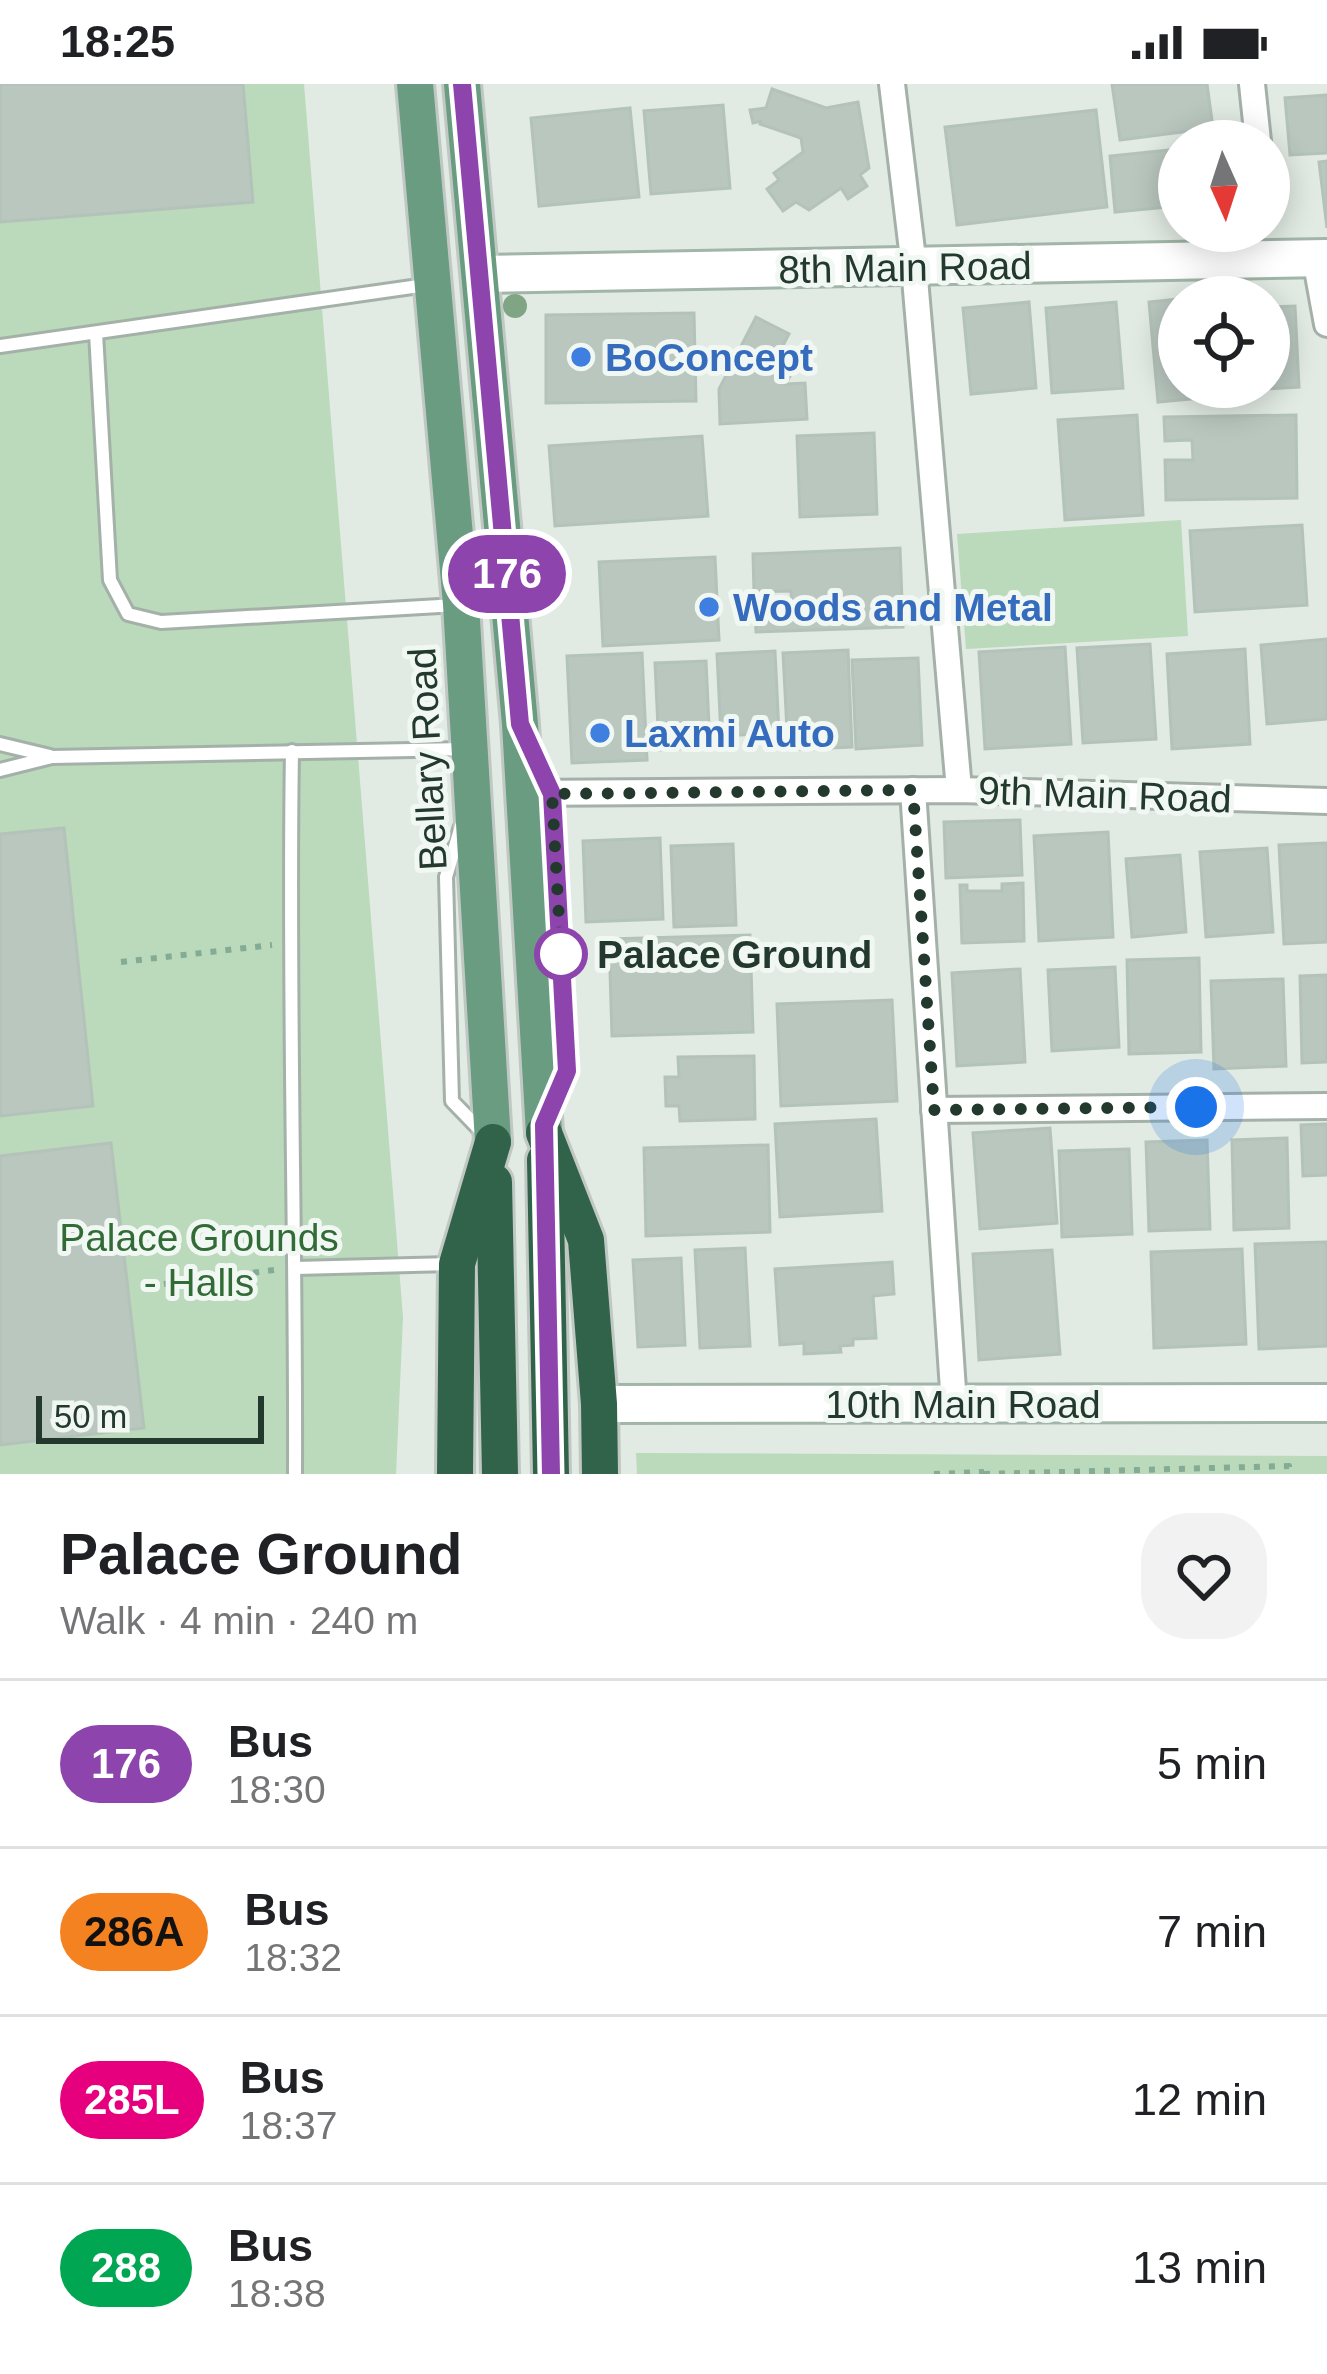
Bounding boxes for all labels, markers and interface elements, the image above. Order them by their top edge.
text: 18:25 [60,16,175,67]
north arrow [1158,120,1290,252]
map controls [1158,120,1290,408]
street label: 8th Main Road [778,244,1032,291]
button: locate [1158,276,1290,408]
place label: BoConcept [605,336,813,379]
marker: BoConcept [568,344,594,370]
line badge: 176 [438,535,576,613]
text: 176 [472,550,542,597]
place label: Woods and Metal [733,586,1053,629]
marker: Woods and Metal [696,594,722,620]
street label: Bellary Road [400,646,455,872]
place label: Laxmi Auto [624,712,835,755]
marker: Laxmi Auto [587,720,613,746]
street label: 9th Main Road [977,769,1232,820]
marker: Palace Ground [536,929,586,979]
place label: Palace Ground [597,933,872,976]
your location [1166,1077,1226,1137]
park label: Palace Grounds - Halls [59,1216,339,1304]
street label: 10th Main Road [825,1383,1101,1426]
scale bar [36,1390,264,1443]
text: 50 m [54,1398,127,1435]
button: heart [1141,1513,1267,1639]
text: Palace Ground [60,1522,462,1586]
text: Walk · 4 min · 240 m [60,1599,418,1642]
text: Bus [228,1716,313,1767]
text: 5 min [1157,1738,1267,1789]
text: 176 [91,1740,161,1787]
text: 18:30 [228,1768,326,1811]
text: Bus [244,1884,329,1935]
text: 7 min [1157,1906,1267,1957]
text: 286A [84,1908,184,1955]
text: 18:32 [244,1936,342,1979]
text: Bus [240,2052,325,2103]
text: 12 min [1132,2074,1267,2125]
text: 285L [84,2076,180,2123]
text: 18:37 [240,2104,337,2147]
text: Bus [228,2220,313,2271]
text: 13 min [1132,2242,1267,2293]
text: 288 [91,2244,161,2291]
text: 18:38 [228,2272,326,2315]

